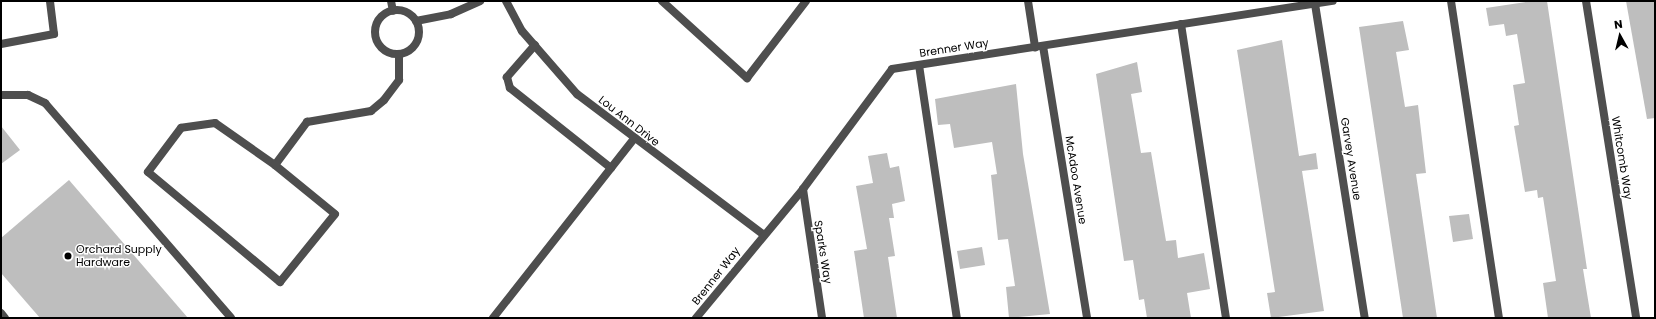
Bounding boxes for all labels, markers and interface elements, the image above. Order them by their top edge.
north arrow [1600,16,1640,56]
text: N [1613,16,1624,33]
street label: Brenner Way [918,36,990,60]
street label: Lou Ann Drive [596,93,662,149]
street label: Whitcomb Way [1609,115,1635,201]
street label: Garvey Avenue [1338,117,1364,201]
street label: McAdoo Avenue [1062,135,1090,225]
street label: Sparks Way [811,219,835,285]
place label: Orchard Supply Hardware [76,243,162,269]
street label: Brenner Way [689,244,743,308]
marker: Orchard Supply Hardware [63,251,73,261]

